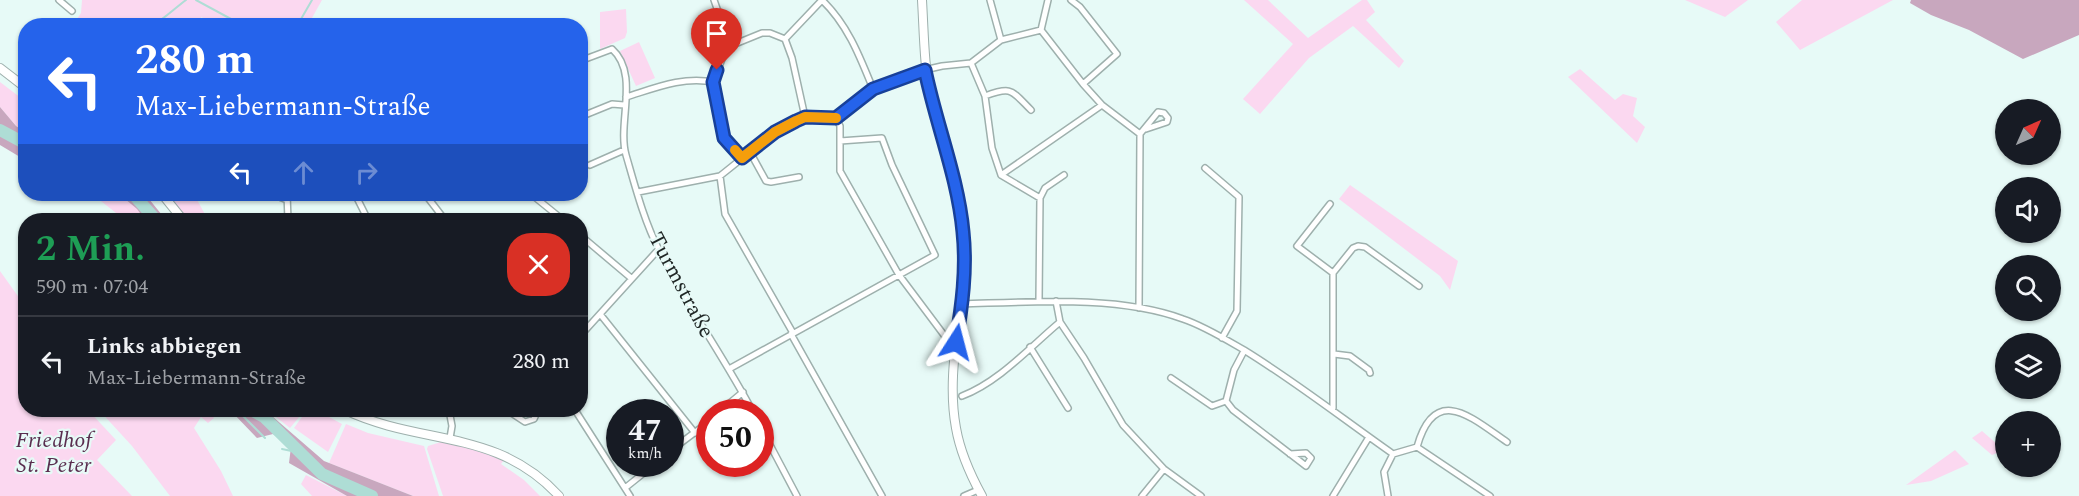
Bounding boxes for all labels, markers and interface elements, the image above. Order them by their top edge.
pin [691,8,742,70]
icon: arrive [700,17,733,50]
text: 280 m [135,29,254,92]
icon: left [36,42,114,120]
text: Max-Liebermann-Straße [135,86,431,128]
north arrow [1995,99,2061,165]
map controls [1995,99,2061,477]
icon: left [224,156,257,189]
icon: ahead [287,156,320,189]
icon: right [350,156,383,189]
button: sound [1995,177,2061,243]
text: 2 Min. [36,222,145,277]
street label: Turmstraße [639,226,723,344]
button: close [507,233,570,296]
button: search [1995,255,2061,321]
text: 590 m · 07:04 [36,272,148,302]
position arrow [924,310,988,374]
text: Links abbiegen [87,330,242,363]
button: layers [1995,333,2061,399]
icon: left [36,345,69,378]
text: 280 m [513,345,570,378]
text: Max-Liebermann-Straße [87,363,306,393]
speed limit sign: 50 [696,399,774,477]
text: 47 [628,408,662,454]
button: + [1995,411,2061,477]
park label: Friedhof St. Peter [16,424,96,482]
text: km/h [628,442,662,465]

